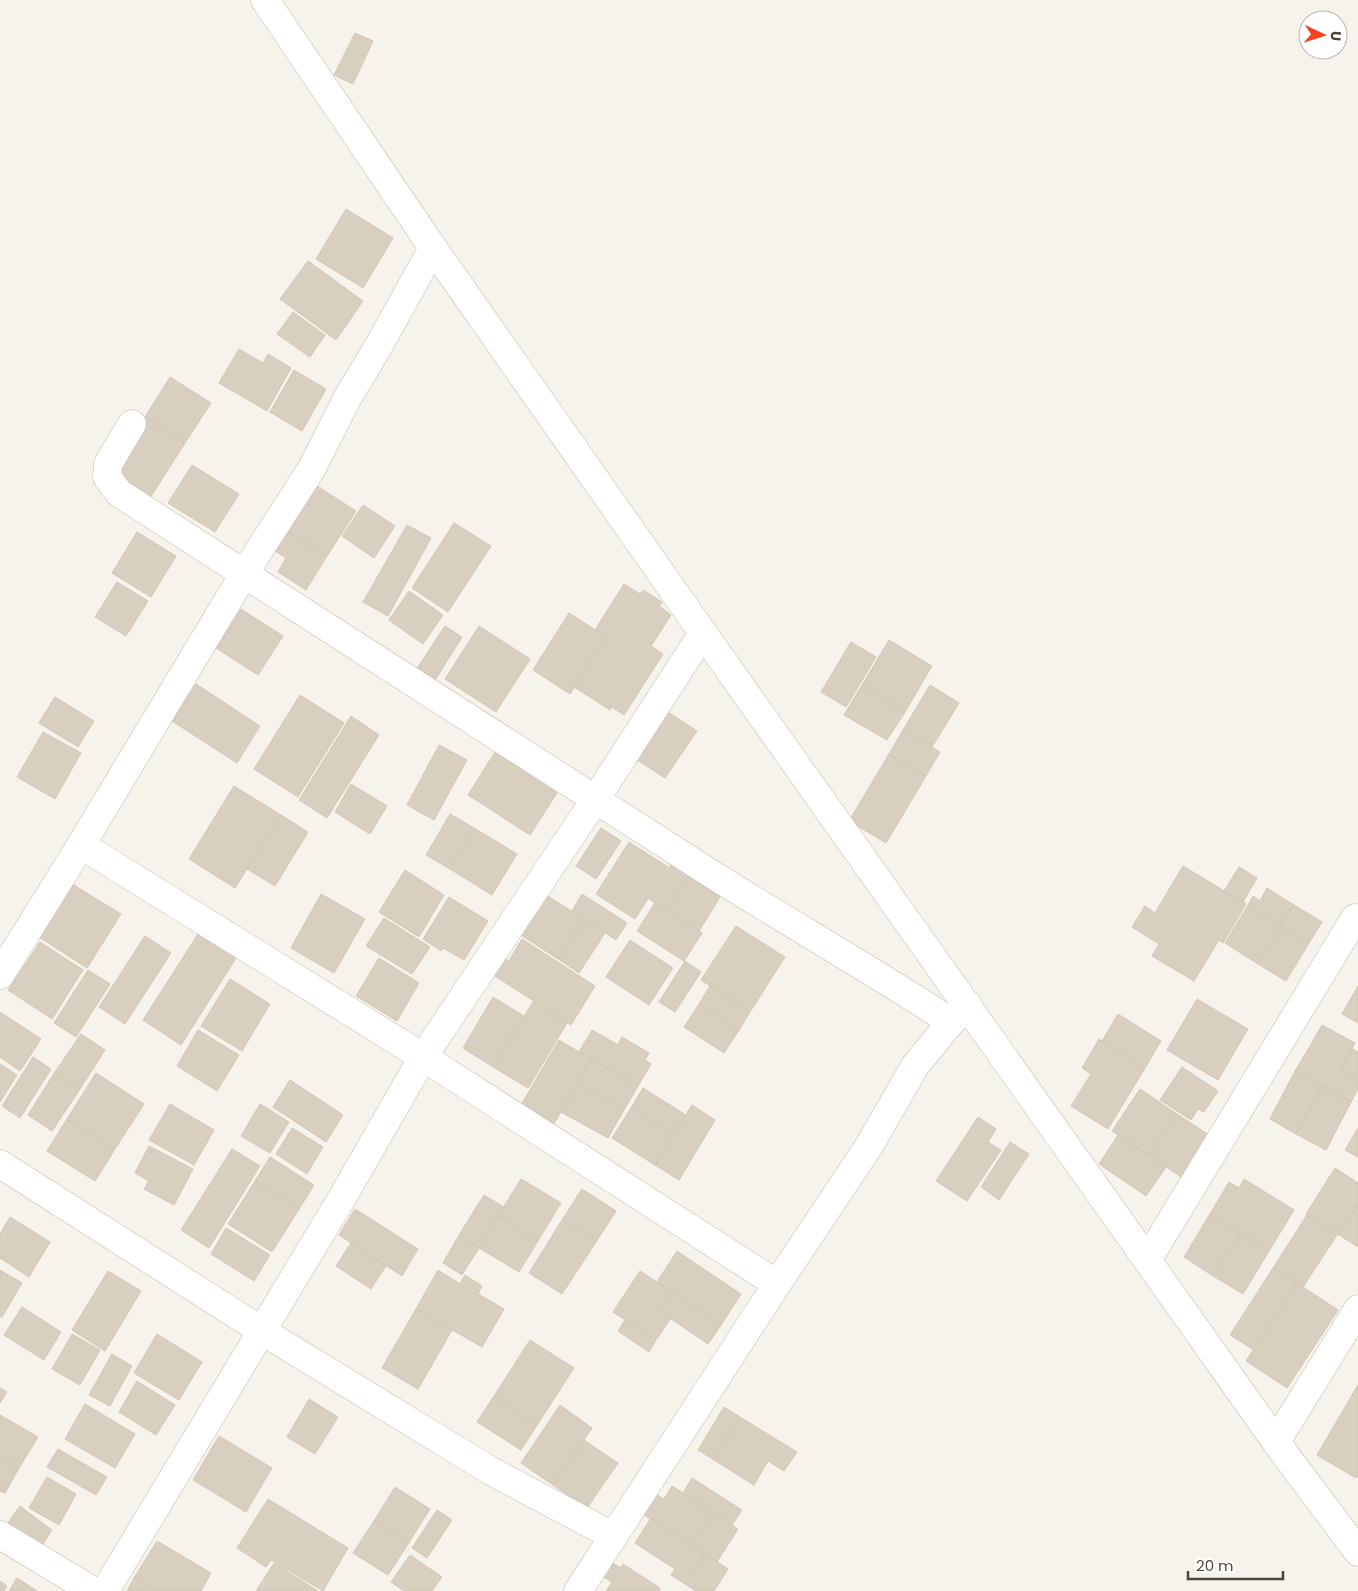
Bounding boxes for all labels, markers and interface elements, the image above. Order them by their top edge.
north arrow [1298,10,1348,60]
text: U [1326,30,1346,42]
scale bar [1188,1548,1283,1580]
text: 20 m [1196,1555,1234,1576]

